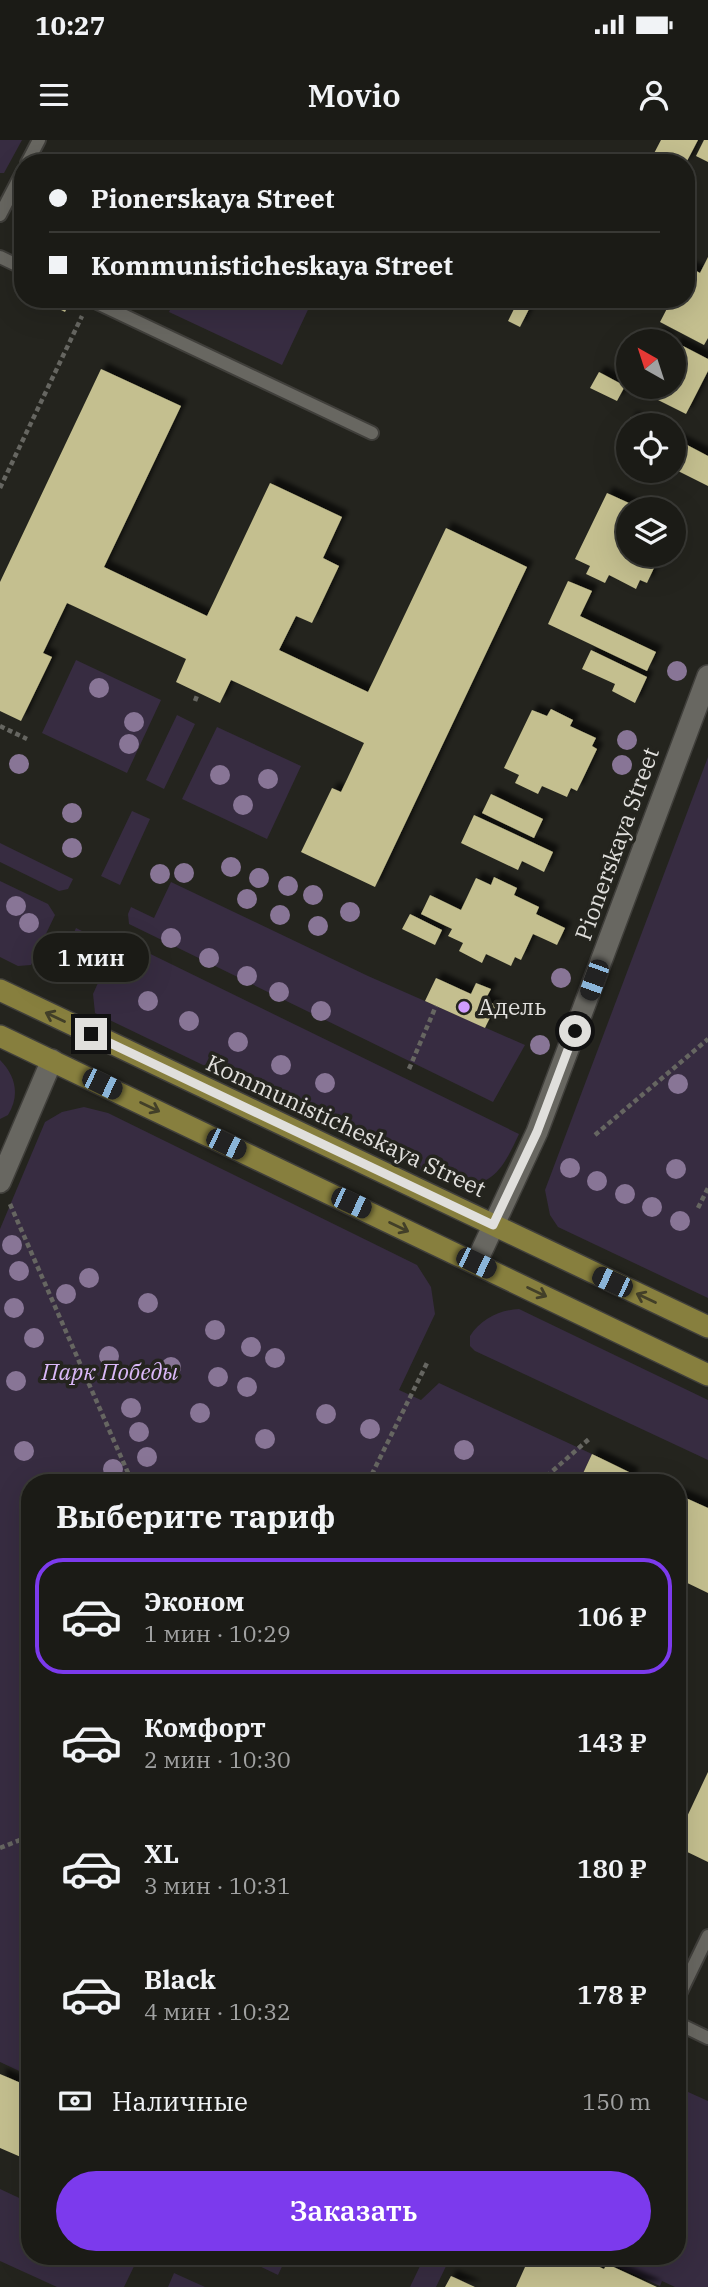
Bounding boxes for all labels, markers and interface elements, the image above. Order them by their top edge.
text: 10:27 [35,8,105,42]
text: Movio [307,74,401,116]
icon: menu [35,76,73,114]
icon: person [635,76,673,114]
text: Pionerskaya Street [91,181,335,215]
text: Kommunisticheskaya Street [91,248,453,282]
north arrow [616,329,686,399]
map controls [616,329,686,567]
button: locate [616,413,686,483]
button: layers [616,497,686,567]
street label: Pionerskaya Street [567,743,665,944]
callout: 1 мин [33,932,149,982]
text: 1 мин [57,942,125,972]
car [577,957,612,1003]
place label: Адель [478,991,547,1021]
marker: Адель [456,999,472,1015]
one-way arrow [45,1009,66,1023]
route start [559,1015,591,1047]
route end [75,1018,107,1050]
street label: Kommunisticheskaya Street [202,1047,491,1203]
car [79,1065,126,1103]
one-way arrow [139,1101,160,1115]
car [203,1125,250,1163]
car [328,1185,375,1221]
one-way arrow [389,1221,410,1234]
car [453,1244,500,1282]
car [589,1264,636,1300]
one-way arrow [526,1286,547,1300]
one-way arrow [636,1291,657,1304]
park label: Парк Победы [41,1356,178,1386]
text: Выберите тариф [56,1495,336,1537]
text: Эконом [144,1584,245,1618]
icon: car [60,1585,123,1648]
text: 106 ₽ [577,1599,647,1633]
text: 1 мин · 10:29 [144,1618,291,1648]
text: Комфорт [144,1710,266,1744]
icon: car [60,1711,123,1774]
text: 143 ₽ [577,1725,647,1759]
text: 2 мин · 10:30 [144,1744,291,1774]
text: XL [144,1836,179,1870]
icon: car [60,1837,123,1900]
text: 180 ₽ [577,1851,647,1885]
text: 3 мин · 10:31 [144,1870,291,1900]
text: Black [144,1962,216,1996]
icon: car [60,1963,123,2026]
text: 178 ₽ [577,1977,647,2011]
text: 4 мин · 10:32 [144,1996,291,2026]
icon: cash [56,2082,94,2120]
text: Наличные [112,2084,248,2118]
text: 150 m [582,2086,651,2116]
button: Заказать [56,2171,651,2251]

